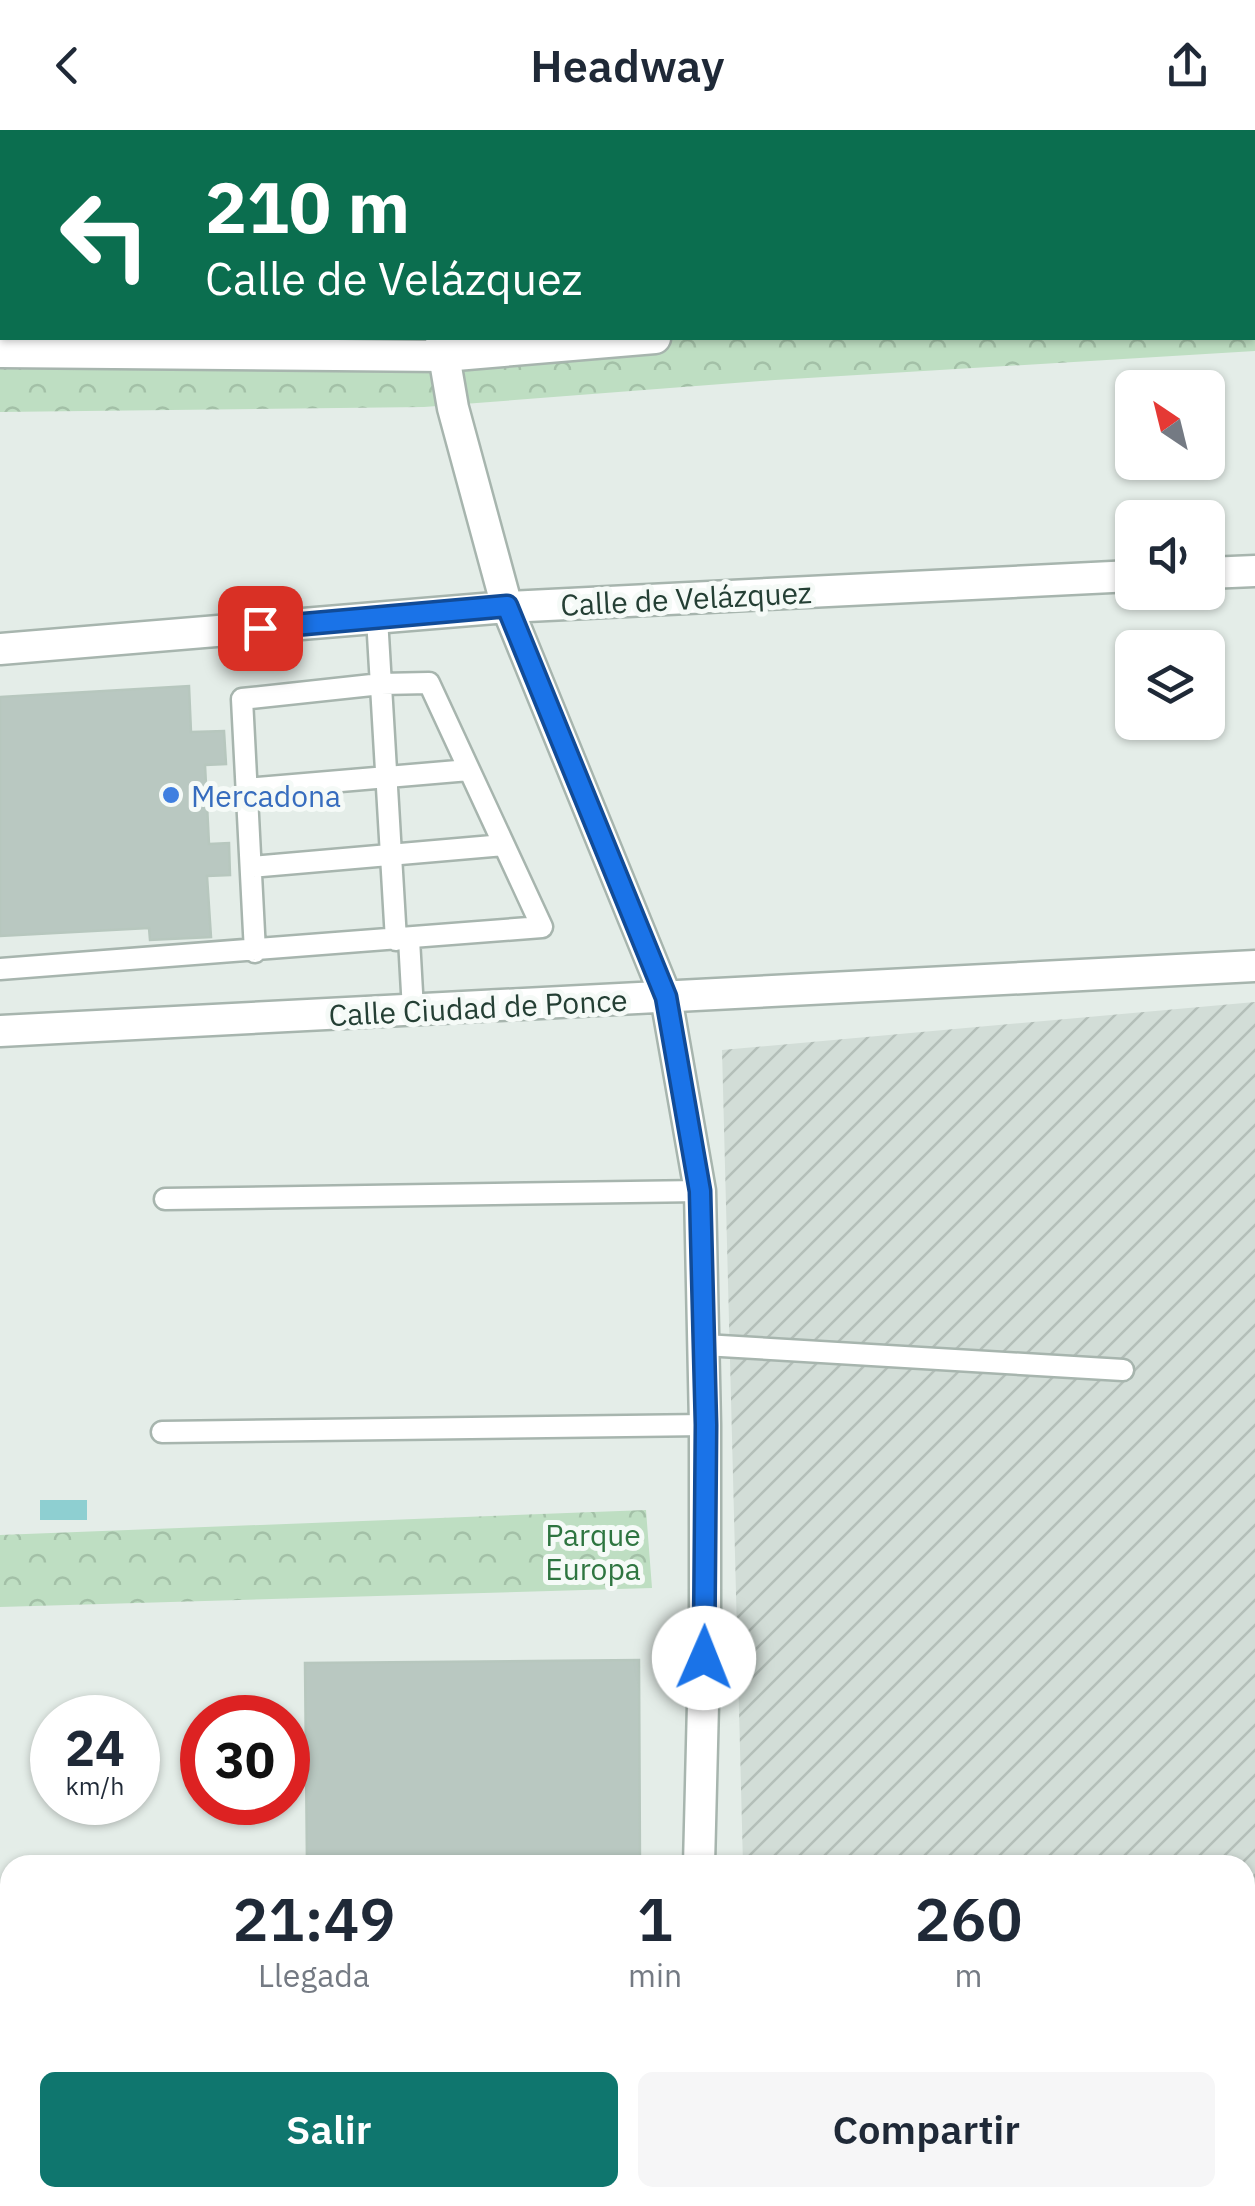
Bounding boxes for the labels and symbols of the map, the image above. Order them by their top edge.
north arrow [1115,370,1225,480]
street label: Calle de Velázquez [559,572,813,624]
pin [218,586,303,671]
place label: Mercadona [191,776,341,815]
marker: Mercadona [160,784,182,806]
street label: Calle Ciudad de Ponce [328,980,628,1034]
park label: Parque Europa [545,1515,641,1588]
position arrow [652,1606,756,1710]
speed limit sign: 30 [180,1695,310,1825]

